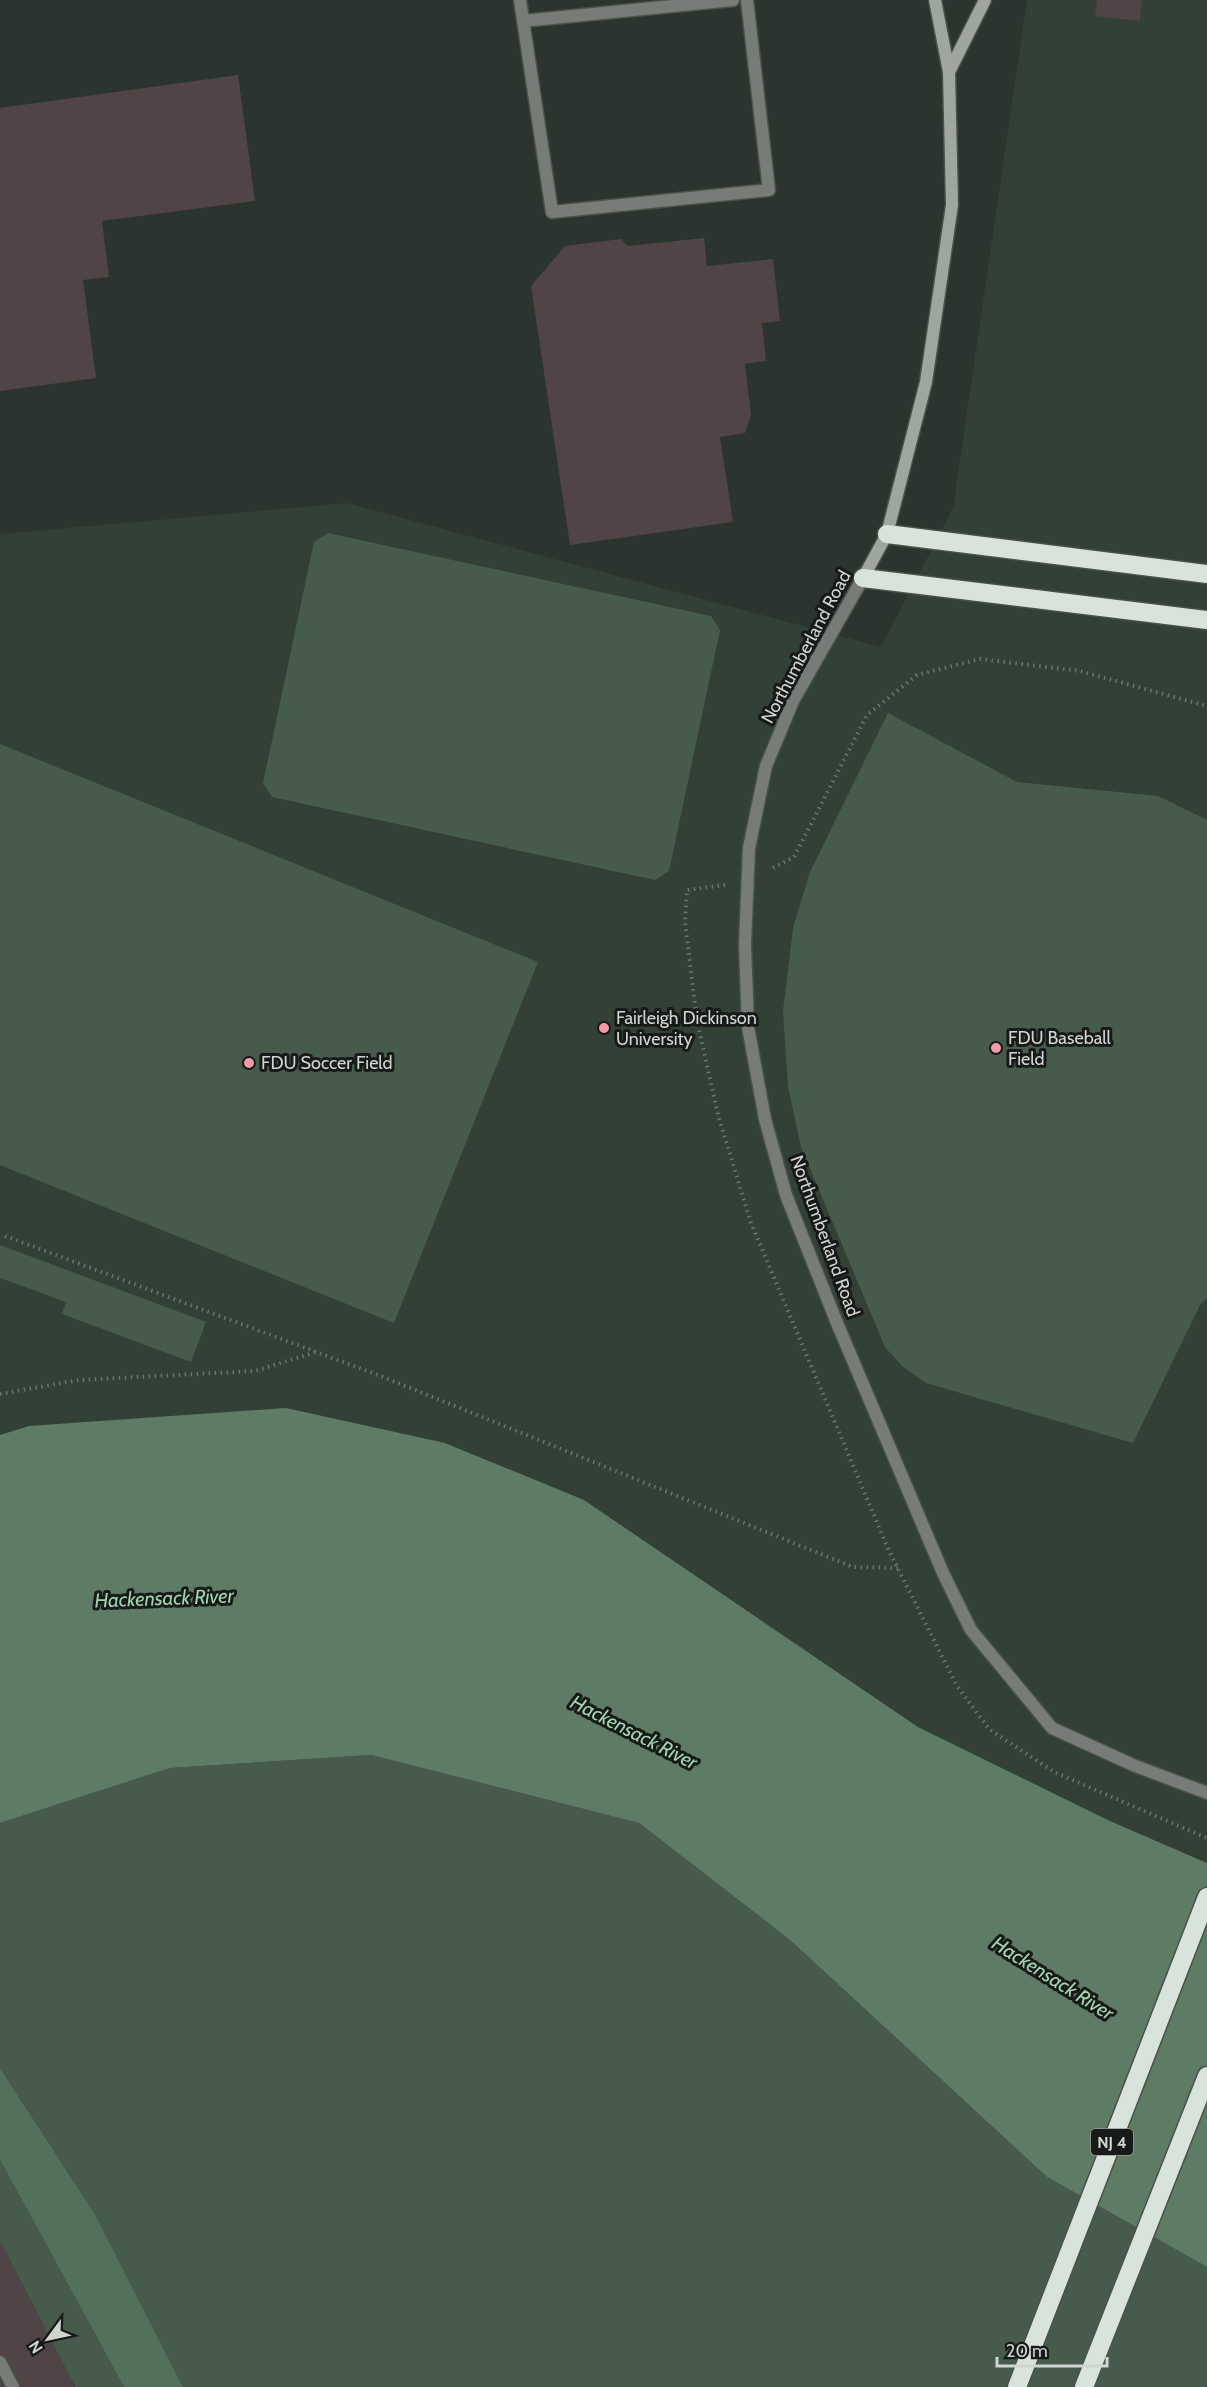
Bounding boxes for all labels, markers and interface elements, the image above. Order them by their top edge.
street label: Northumberland Road [756,567,856,727]
place label: Fairleigh Dickinson University [616,1007,757,1050]
marker: Fairleigh Dickinson University [597,1021,611,1035]
place label: FDU Baseball Field [1008,1027,1112,1070]
marker: FDU Baseball Field [989,1041,1003,1055]
place label: FDU Soccer Field [261,1052,393,1074]
marker: FDU Soccer Field [242,1056,256,1070]
street label: Northumberland Road [786,1152,864,1320]
water label: Hackensack River [94,1584,235,1612]
water label: Hackensack River [567,1690,702,1775]
water label: Hackensack River [988,1931,1119,2026]
road number: NJ 4 [1091,2129,1133,2155]
north arrow [18,2309,78,2369]
scale bar [997,2330,1106,2368]
text: N [25,2337,47,2357]
text: 20 m [1006,2340,1048,2362]

